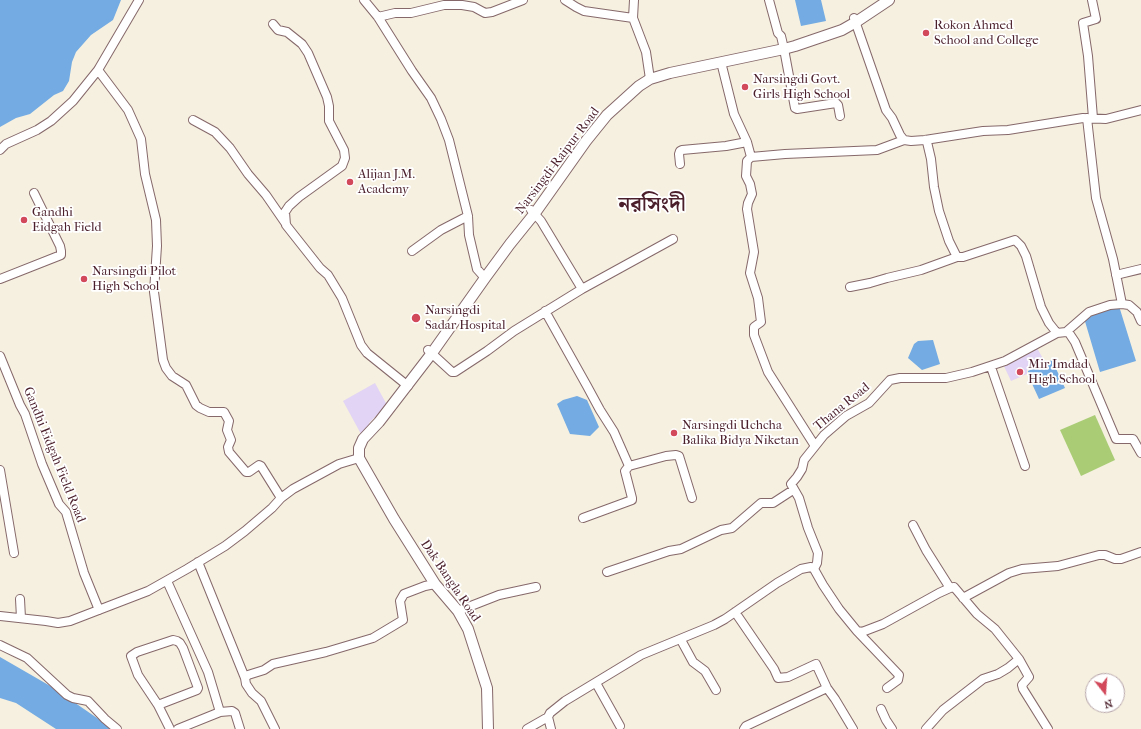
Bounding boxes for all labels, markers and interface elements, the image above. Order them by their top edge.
place label: Rokon Ahmed School and College [934,18,1039,49]
marker: Rokon Ahmed School and College [921,28,931,38]
place label: Narsingdi Govt. Girls High School [753,72,850,103]
marker: Narsingdi Govt. Girls High School [740,82,750,92]
street label: Narsingdi-Raipur Road [513,105,603,217]
place label: Alijan J.M. Academy [358,167,415,198]
marker: Alijan J.M. Academy [345,177,355,187]
district label: নরসিংদী [618,193,686,219]
place label: Gandhi Eidgah Field [32,205,101,236]
marker: Gandhi Eidgah Field [19,215,29,225]
place label: Narsingdi Pilot High School [92,264,176,295]
marker: Narsingdi Pilot High School [79,274,89,284]
place label: Narsingdi Sadar Hospital [425,303,506,334]
marker: Narsingdi Sadar Hospital [410,312,422,324]
place label: Mir Imdad High School [1028,357,1095,388]
marker: Mir Imdad High School [1015,367,1025,377]
street label: Thana Road [811,380,873,434]
street label: Gandhi Eidgah Field Road [20,385,88,525]
place label: Narsingdi Uchcha Balika Bidya Niketan [682,418,799,449]
marker: Narsingdi Uchcha Balika Bidya Niketan [669,428,679,438]
street label: Dak Bangla Road [417,537,483,625]
north arrow [1085,673,1125,713]
text: N [1102,697,1114,711]

